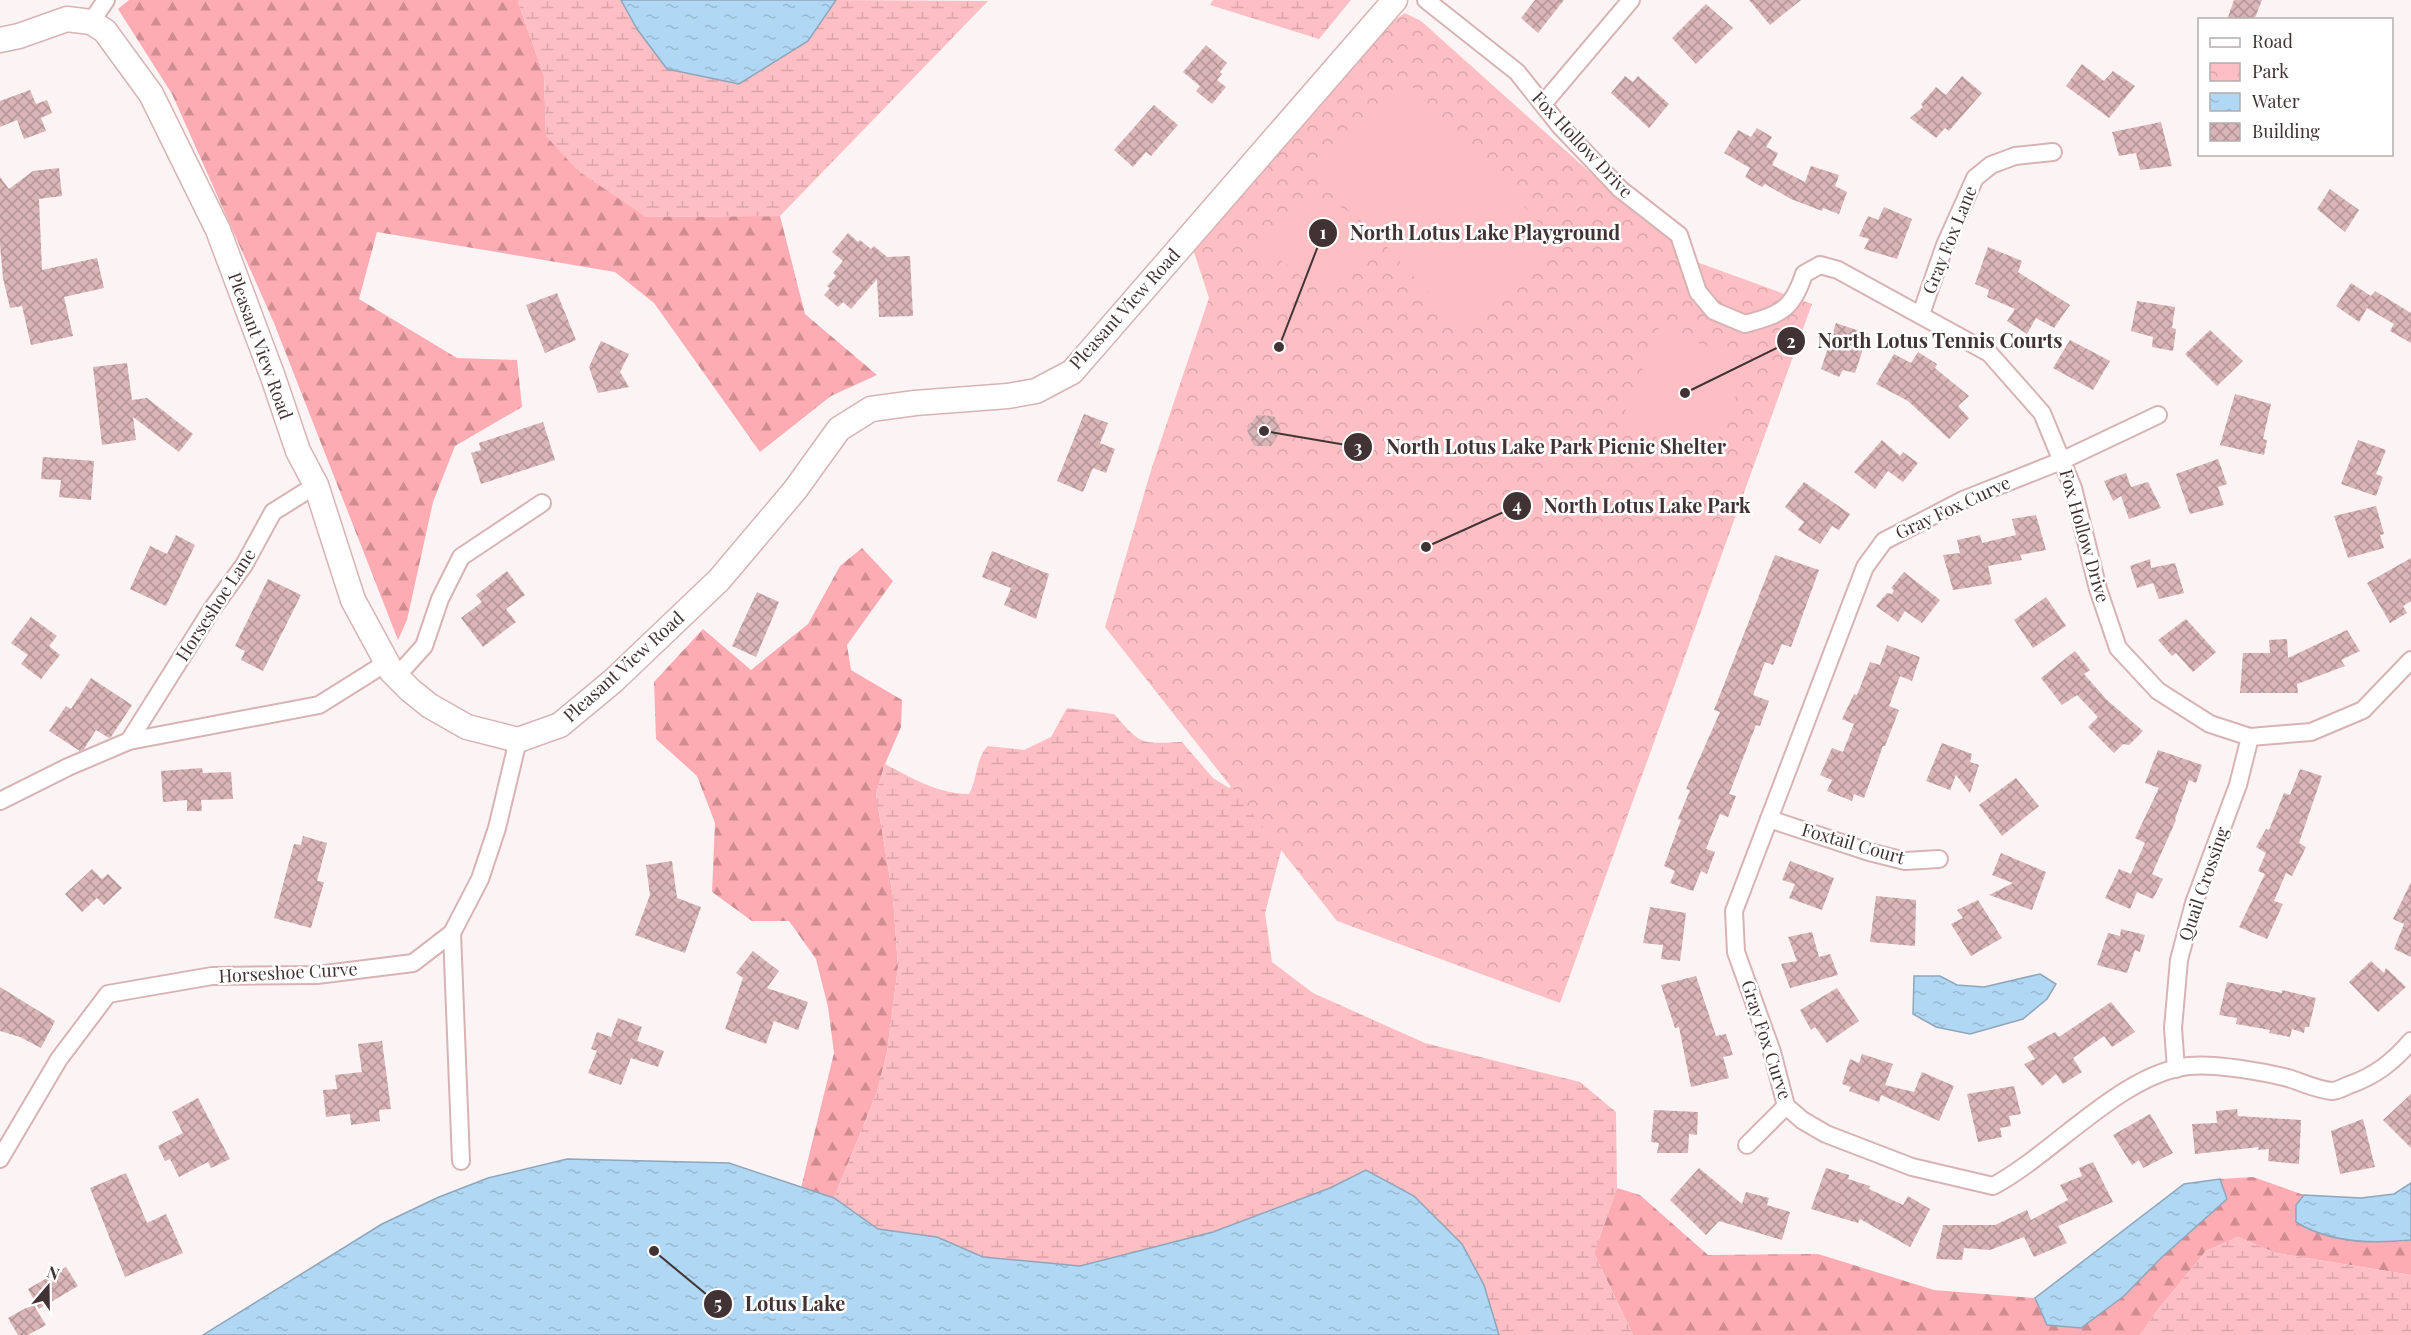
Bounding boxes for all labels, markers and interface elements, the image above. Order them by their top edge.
legend [2198,18,2393,156]
text: Road [2252,29,2293,53]
text: Park [2252,59,2289,83]
street label: Fox Hollow Drive [1527,86,1638,203]
text: Water [2251,89,2300,113]
text: Building [2252,119,2320,143]
street label: Gray Fox Lane [1916,182,1982,297]
callout: North Lotus Lake Playground [1308,214,1633,252]
text: North Lotus Lake Playground [1350,218,1620,245]
text: 1 [1320,220,1327,244]
street label: Pleasant View Road [1063,242,1185,374]
street label: Pleasant View Road [223,269,299,423]
callout: North Lotus Tennis Courts [1776,322,2075,360]
text: North Lotus Tennis Courts [1817,326,2063,353]
text: 2 [1786,329,1796,353]
callout: North Lotus Lake Park Picnic Shelter [1343,428,1738,466]
text: North Lotus Lake Park Picnic Shelter [1386,432,1727,459]
text: 3 [1354,435,1363,459]
street label: Fox Hollow Drive [2054,466,2115,605]
street label: Gray Fox Curve [1891,470,2014,544]
callout: North Lotus Lake Park [1502,487,1763,525]
text: North Lotus Lake Park [1543,491,1751,518]
text: 4 [1512,493,1522,517]
street label: Horseshoe Lane [170,543,261,665]
street label: Pleasant View Road [558,605,689,727]
street label: Foxtail Court [1799,817,1908,869]
street label: Quail Crossing [2172,823,2234,944]
street label: Horseshoe Curve [218,956,358,988]
street label: Gray Fox Curve [1736,977,1798,1102]
north arrow [18,1257,78,1317]
text: N [44,1261,63,1284]
callout: Lotus Lake [703,1285,858,1323]
text: Lotus Lake [745,1289,845,1316]
text: 5 [714,1291,722,1315]

